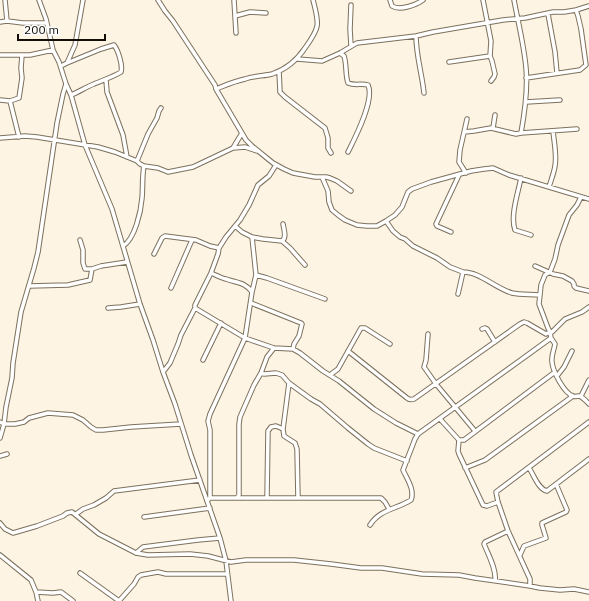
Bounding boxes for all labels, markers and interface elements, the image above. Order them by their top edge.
scale bar [18,16,105,42]
text: 200 m [24,22,59,37]

